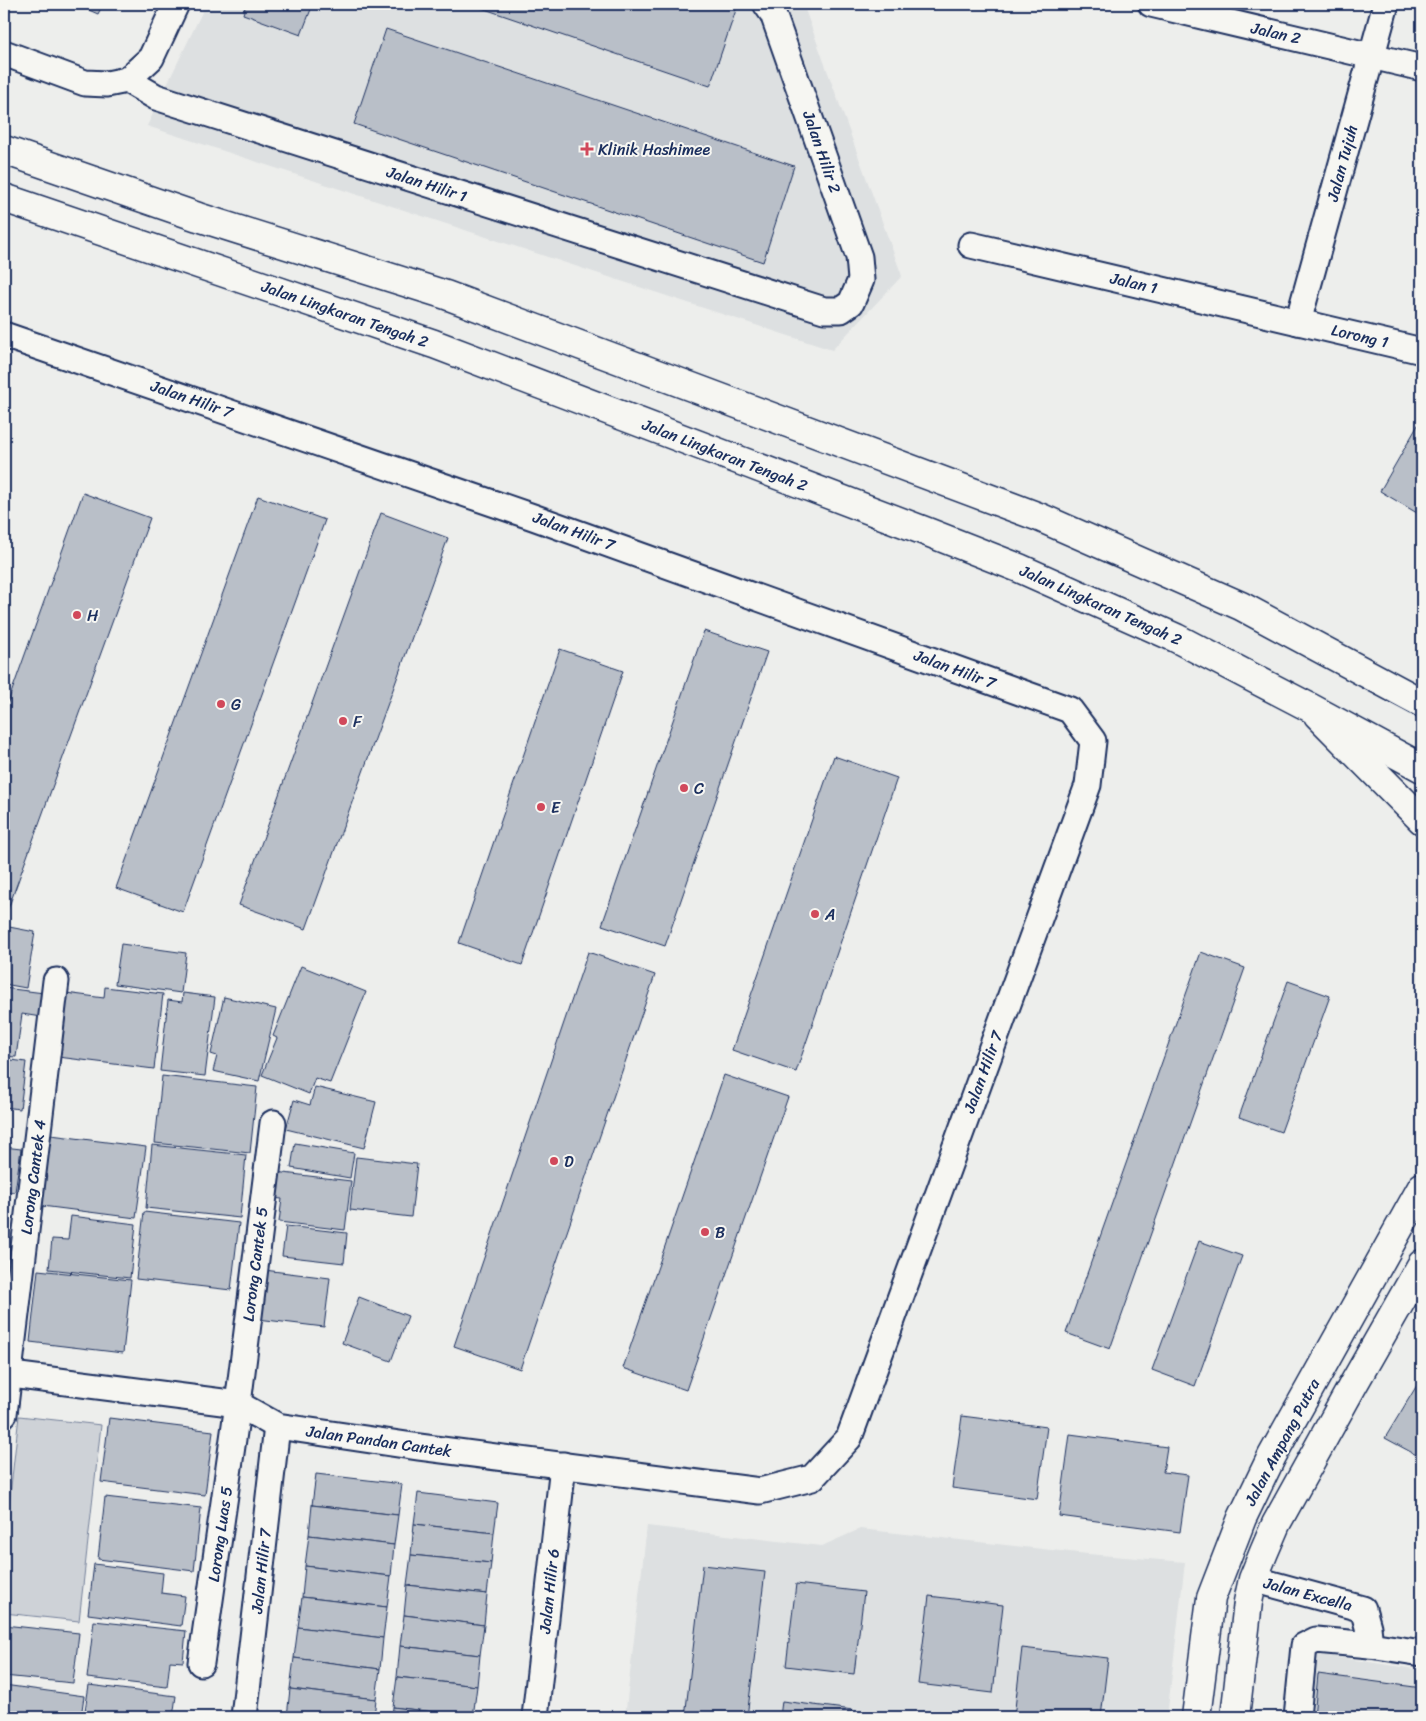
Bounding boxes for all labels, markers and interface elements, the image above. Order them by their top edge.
street label: Jalan 2 [1247,13,1304,53]
street label: Jalan Hilir 2 [794,106,850,197]
street label: Jalan Tujuh [1318,121,1366,205]
place label: Klinik Hashimee [598,135,710,164]
marker: Klinik Hashimee [580,142,594,156]
street label: Jalan Hilir 1 [382,157,471,211]
street label: Jalan 1 [1106,263,1161,303]
street label: Jalan Lingkaran Tengah 2 [257,271,432,356]
street label: Lorong 1 [1329,315,1392,357]
street label: Jalan Hilir 7 [146,371,238,427]
street label: Jalan Lingkaran Tengah 2 [637,410,812,500]
street label: Jalan Hilir 7 [528,502,620,560]
street label: Jalan Lingkaran Tengah 2 [1014,556,1187,654]
place label: H [87,601,99,630]
marker: H [71,609,83,621]
street label: Jalan Hilir 7 [909,640,1001,698]
place label: G [231,690,241,719]
marker: G [215,698,227,710]
place label: F [353,707,363,736]
marker: F [337,715,349,727]
place label: C [694,774,704,803]
marker: C [678,782,690,794]
place label: E [551,793,561,822]
marker: E [535,801,547,813]
place label: A [824,900,836,929]
marker: A [809,908,821,920]
street label: Jalan Hilir 7 [954,1026,1012,1118]
street label: Lorong Cantek 4 [12,1118,54,1236]
place label: D [564,1147,574,1176]
marker: D [548,1155,560,1167]
street label: Lorong Cantek 5 [234,1205,276,1323]
place label: B [715,1218,725,1247]
marker: B [699,1226,711,1238]
street label: Jalan Ampang Putra [1236,1372,1328,1512]
street label: Jalan Pandan Cantek [304,1416,454,1466]
street label: Lorong Luas 5 [199,1484,241,1584]
street label: Jalan Hilir 7 [242,1526,280,1616]
street label: Jalan Hilir 6 [530,1547,568,1636]
street label: Jalan Excella [1259,1568,1356,1620]

